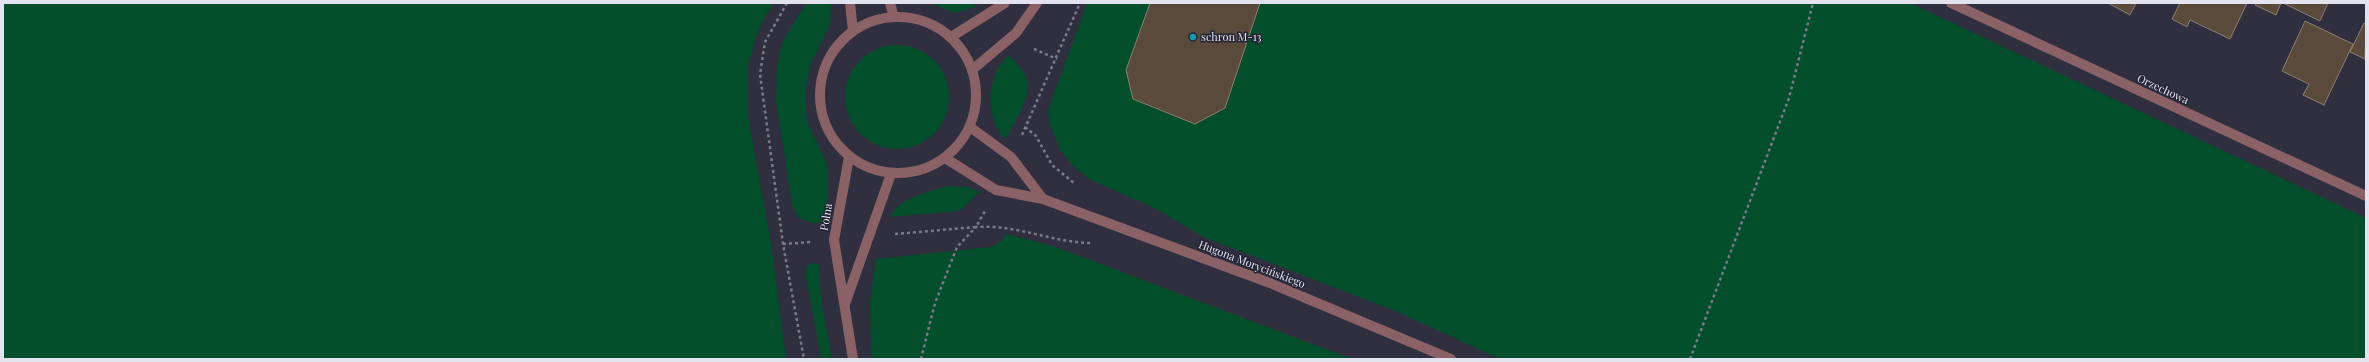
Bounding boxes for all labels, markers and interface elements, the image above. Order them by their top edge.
place label: schron M-13 [1201,29,1262,44]
marker: schron M-13 [1188,32,1198,42]
street label: Orzechowa [2135,70,2192,107]
street label: Polna [816,202,835,232]
street label: Hugona Morycińskiego [1197,236,1308,291]

